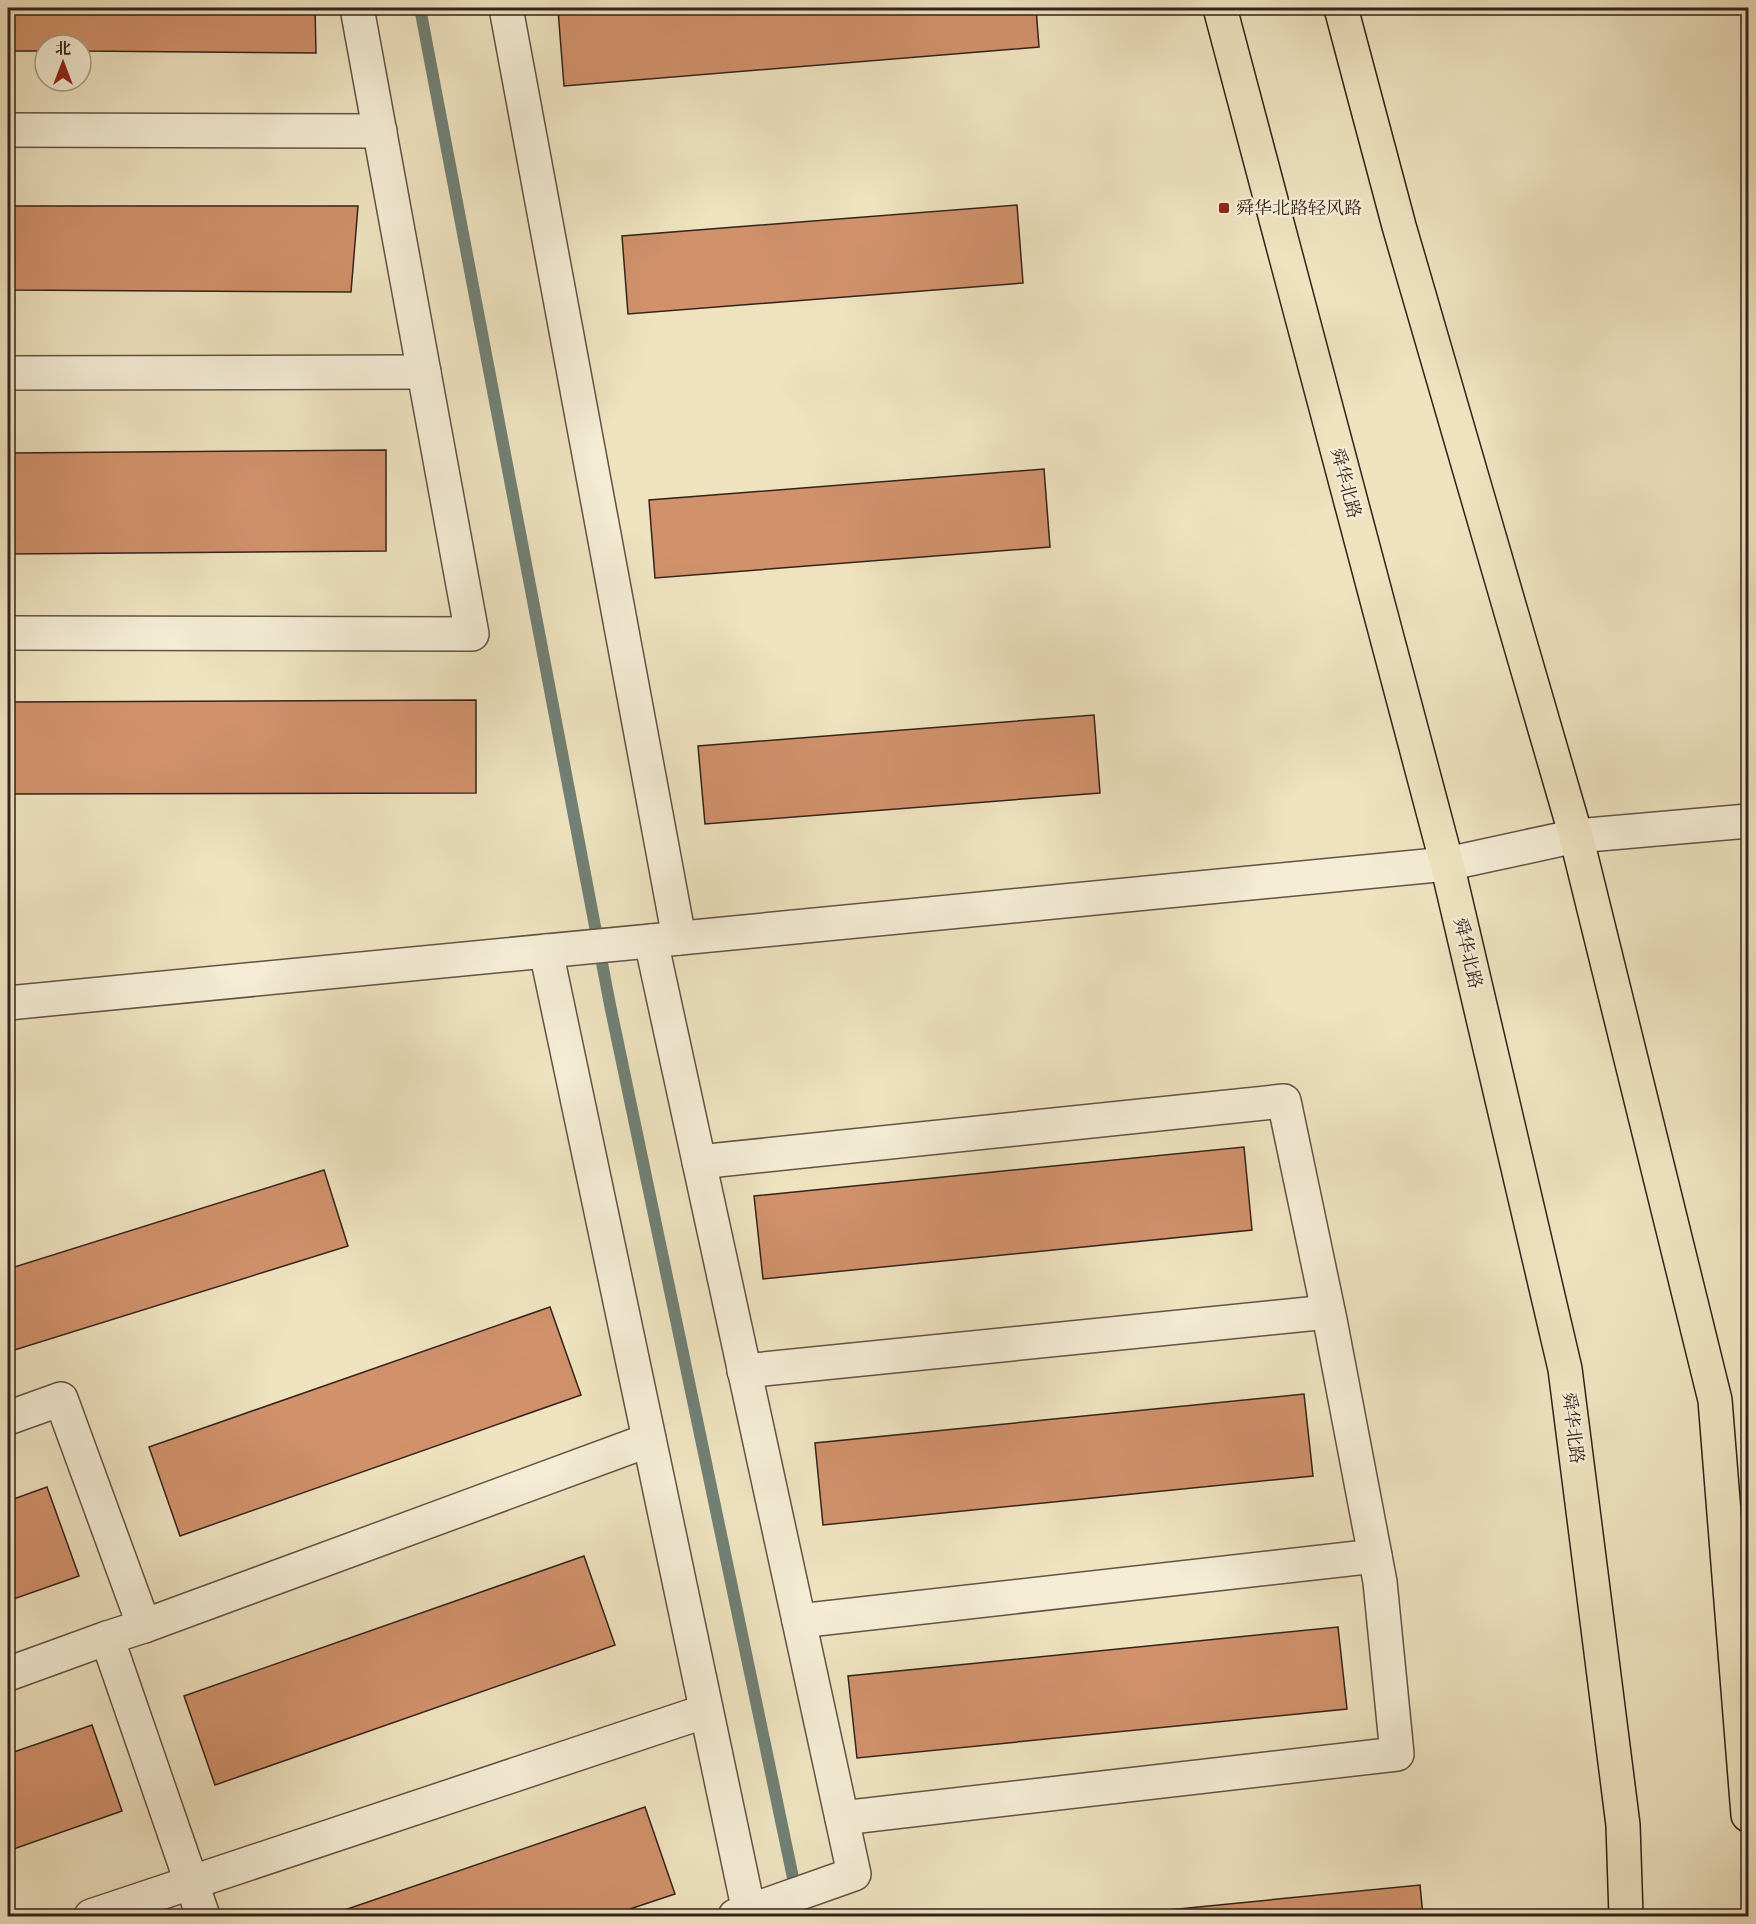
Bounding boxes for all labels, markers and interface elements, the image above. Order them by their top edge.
north arrow [33,33,93,93]
text: 北 [55,38,71,60]
place label: 舜华北路轻风路 [1236,196,1362,220]
marker: 舜华北路轻风路 [1217,201,1231,215]
street label: 舜华北路 [1325,445,1367,521]
street label: 舜华北路 [1448,915,1488,991]
street label: 舜华北路 [1557,1391,1589,1465]

